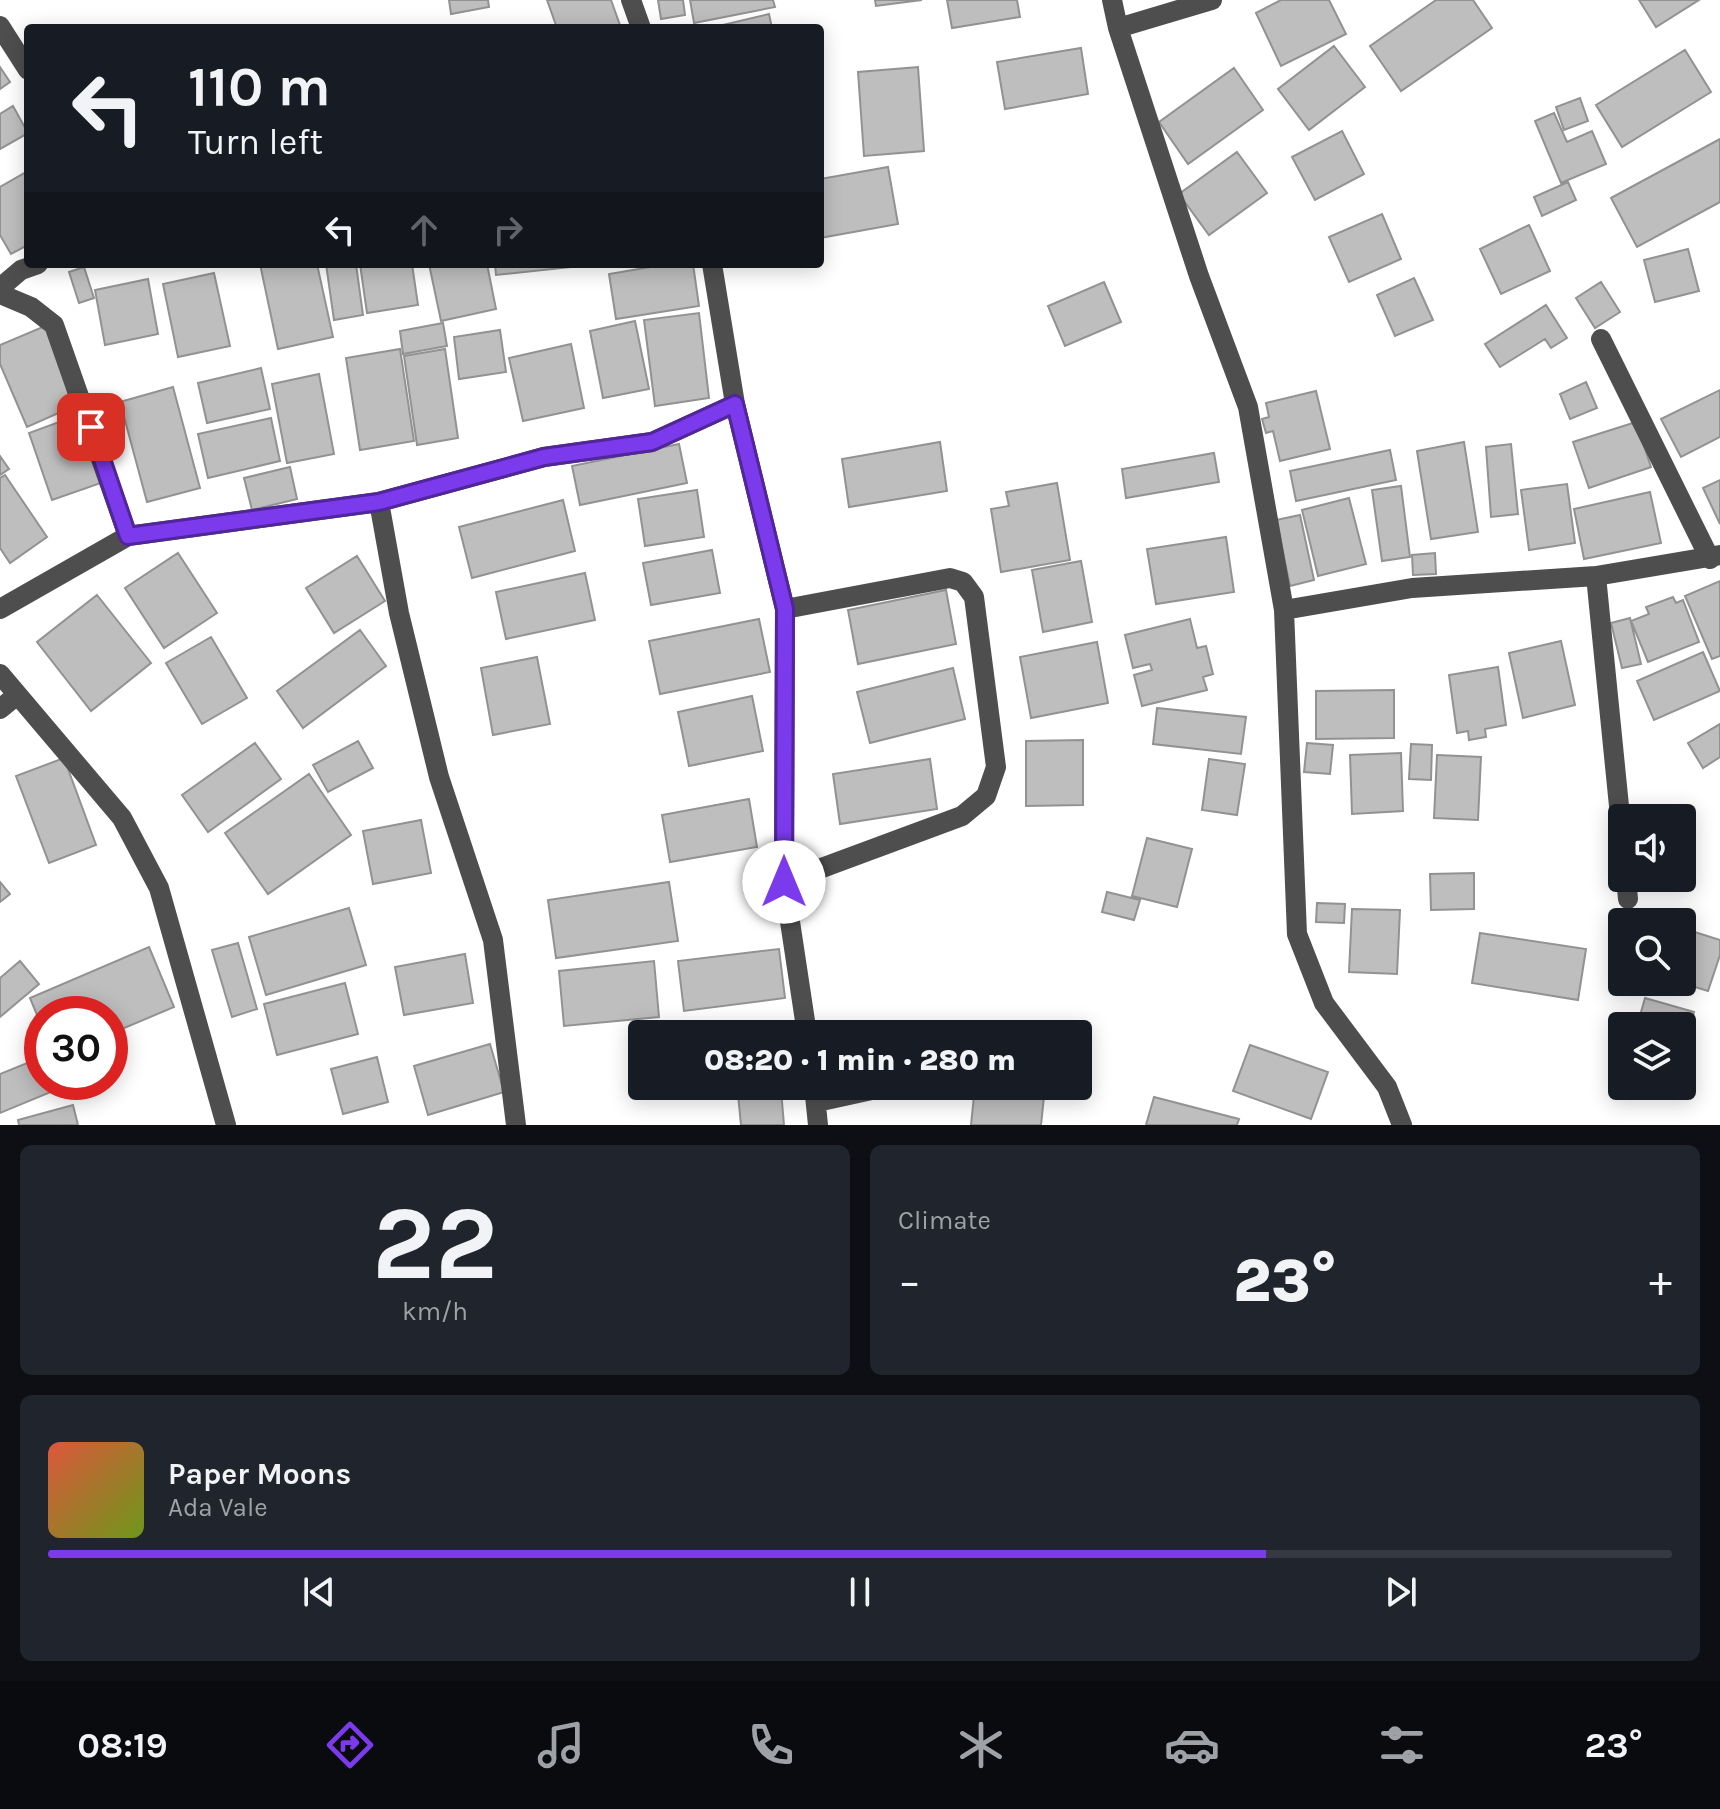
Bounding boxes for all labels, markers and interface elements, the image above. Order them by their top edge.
text: 110 m [188,54,331,119]
icon: left [56,56,160,160]
text: Turn left [188,121,323,163]
icon: left [318,208,362,252]
icon: ahead [402,208,446,252]
icon: right [486,208,530,252]
pin [57,393,125,461]
icon: arrive [69,405,113,449]
map controls [1608,804,1696,1100]
button: sound [1608,804,1696,892]
position arrow [742,840,826,924]
button: search [1608,908,1696,996]
speed limit sign: 30 [24,996,128,1100]
button: layers [1608,1012,1696,1100]
text: 08:20 · 1 min · 280 m [704,1042,1016,1078]
text: 22 [372,1183,498,1304]
text: Climate [898,1205,991,1236]
text: 23° [1233,1246,1337,1316]
text: − [898,1256,921,1307]
text: + [1649,1256,1672,1307]
text: km/h [402,1296,468,1327]
text: Paper Moons [168,1456,351,1492]
text: Ada Vale [168,1492,268,1523]
icon: previous [297,1570,341,1614]
icon: pause [838,1570,882,1614]
icon: next [1379,1570,1423,1614]
icon: directions [322,1717,378,1773]
icon: music [533,1717,589,1773]
icon: phone [743,1717,799,1773]
icon: climate [953,1717,1009,1773]
icon: car [1164,1717,1220,1773]
icon: filters [1374,1717,1430,1773]
text: 08:19 [77,1724,168,1766]
text: 23° [1585,1724,1643,1766]

